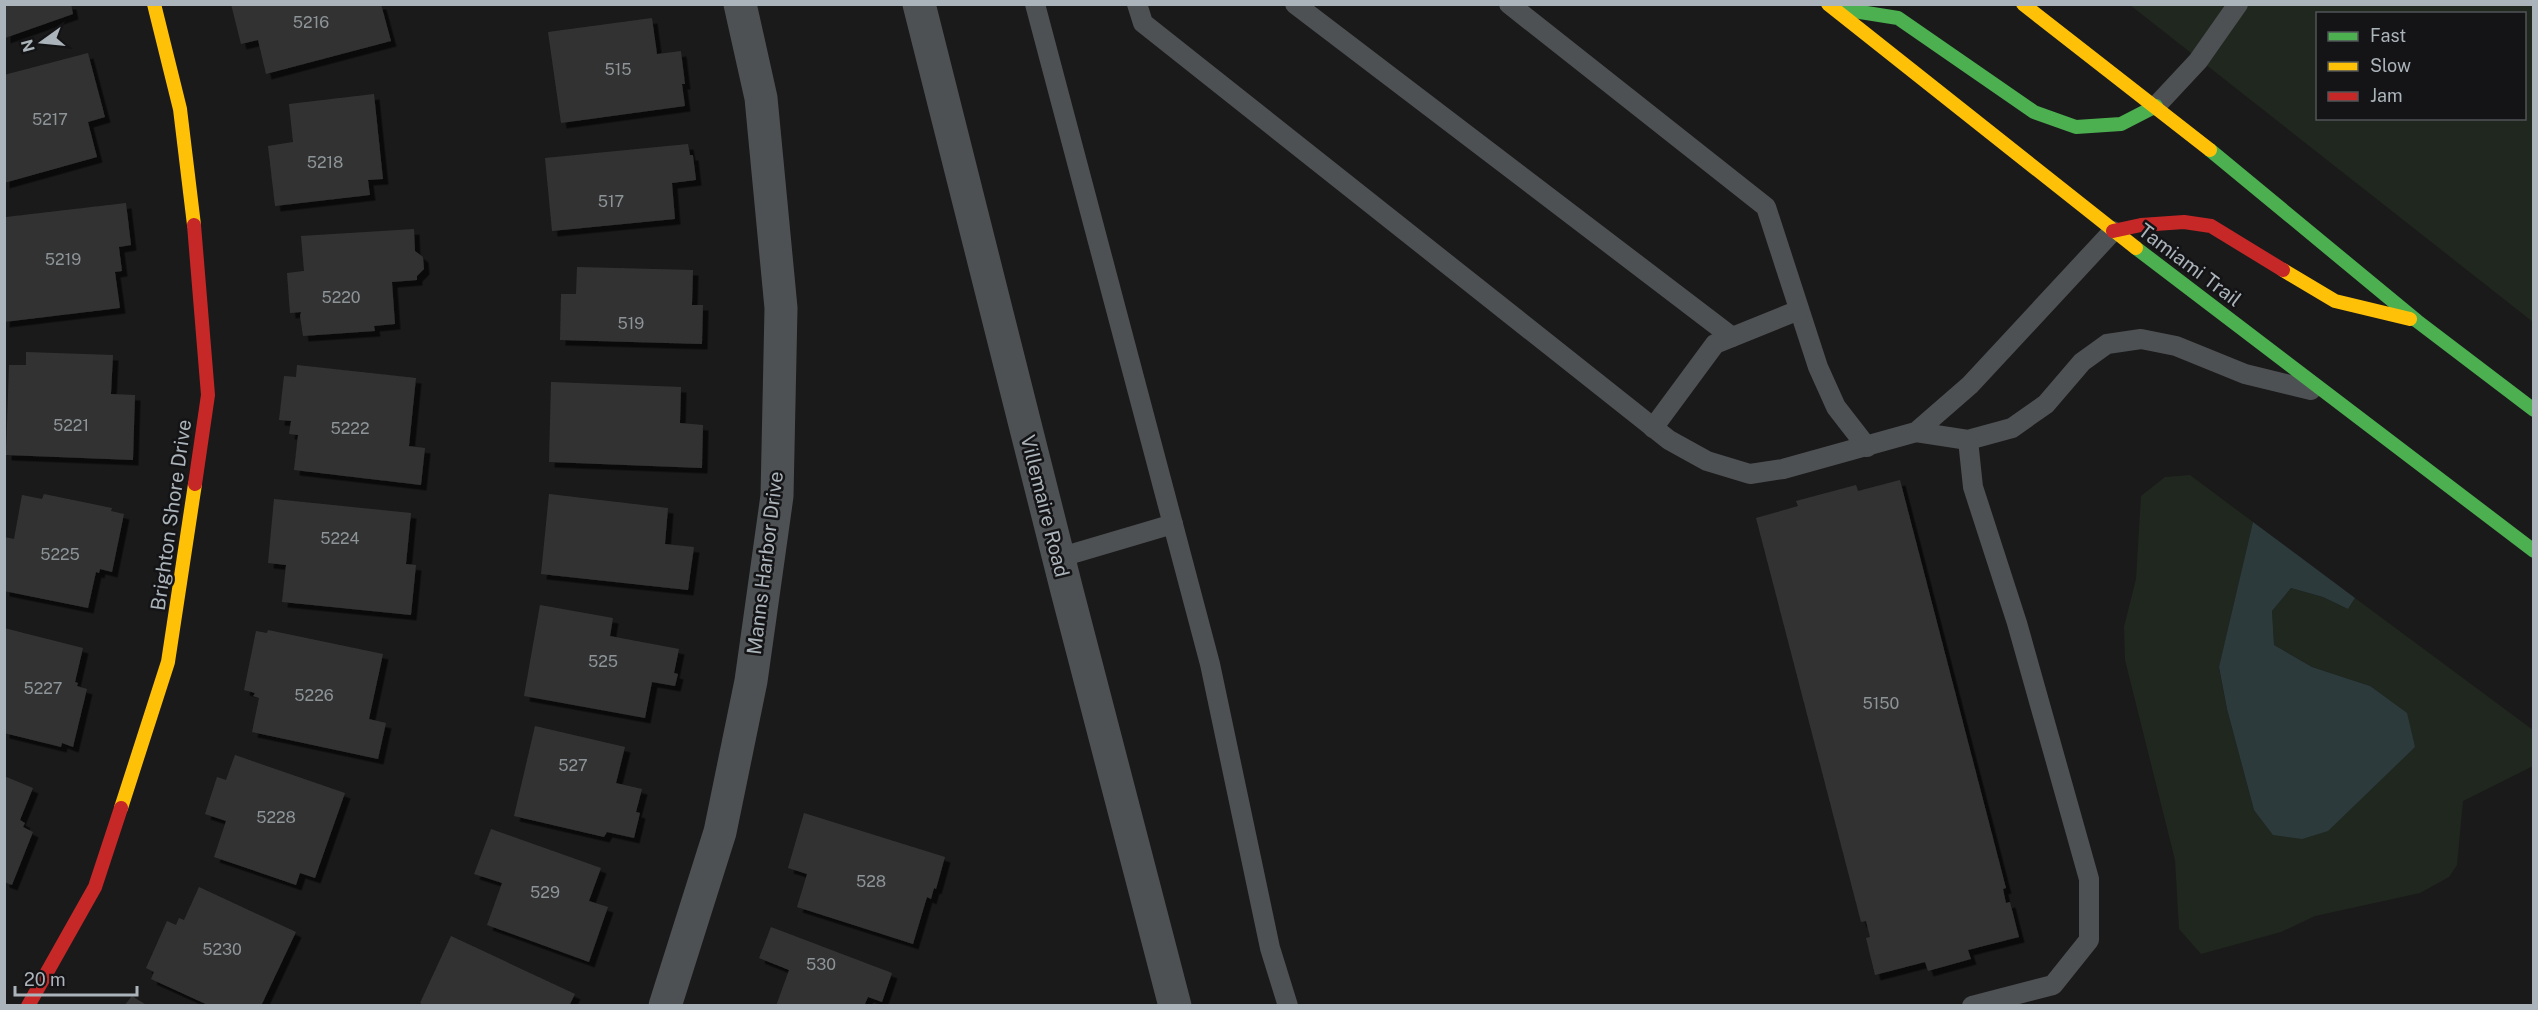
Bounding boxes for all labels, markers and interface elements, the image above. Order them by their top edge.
north arrow [12,12,72,72]
legend [2316,12,2526,120]
house number: 5216 [293,13,329,32]
text: Fast [2370,25,2406,46]
text: N [17,37,39,54]
text: Slow [2370,55,2411,76]
house number: 515 [604,60,632,79]
text: Jam [2370,85,2403,106]
house number: 5217 [32,110,68,129]
house number: 5218 [307,153,343,172]
house number: 517 [598,192,624,211]
street label: Tamiami Trail [2134,218,2246,312]
house number: 5219 [45,250,81,269]
house number: 5220 [321,288,361,307]
house number: 519 [618,314,644,333]
house number: 5221 [53,416,89,435]
street label: Brighton Shore Drive [146,418,196,612]
house number: 5222 [331,419,369,438]
street label: Villemaire Road [1016,432,1074,580]
street label: Manns Harbor Drive [742,470,788,656]
house number: 5224 [320,529,360,548]
house number: 5225 [40,545,80,564]
house number: 525 [588,652,618,671]
house number: 5227 [24,679,62,698]
house number: 5226 [294,686,334,705]
house number: 5150 [1863,694,1900,713]
house number: 527 [558,756,588,775]
house number: 5228 [256,808,296,827]
house number: 528 [856,872,886,891]
house number: 529 [530,883,560,902]
house number: 5230 [202,940,242,959]
house number: 530 [806,955,836,974]
scale bar [15,959,136,997]
text: 20 m [24,969,66,990]

